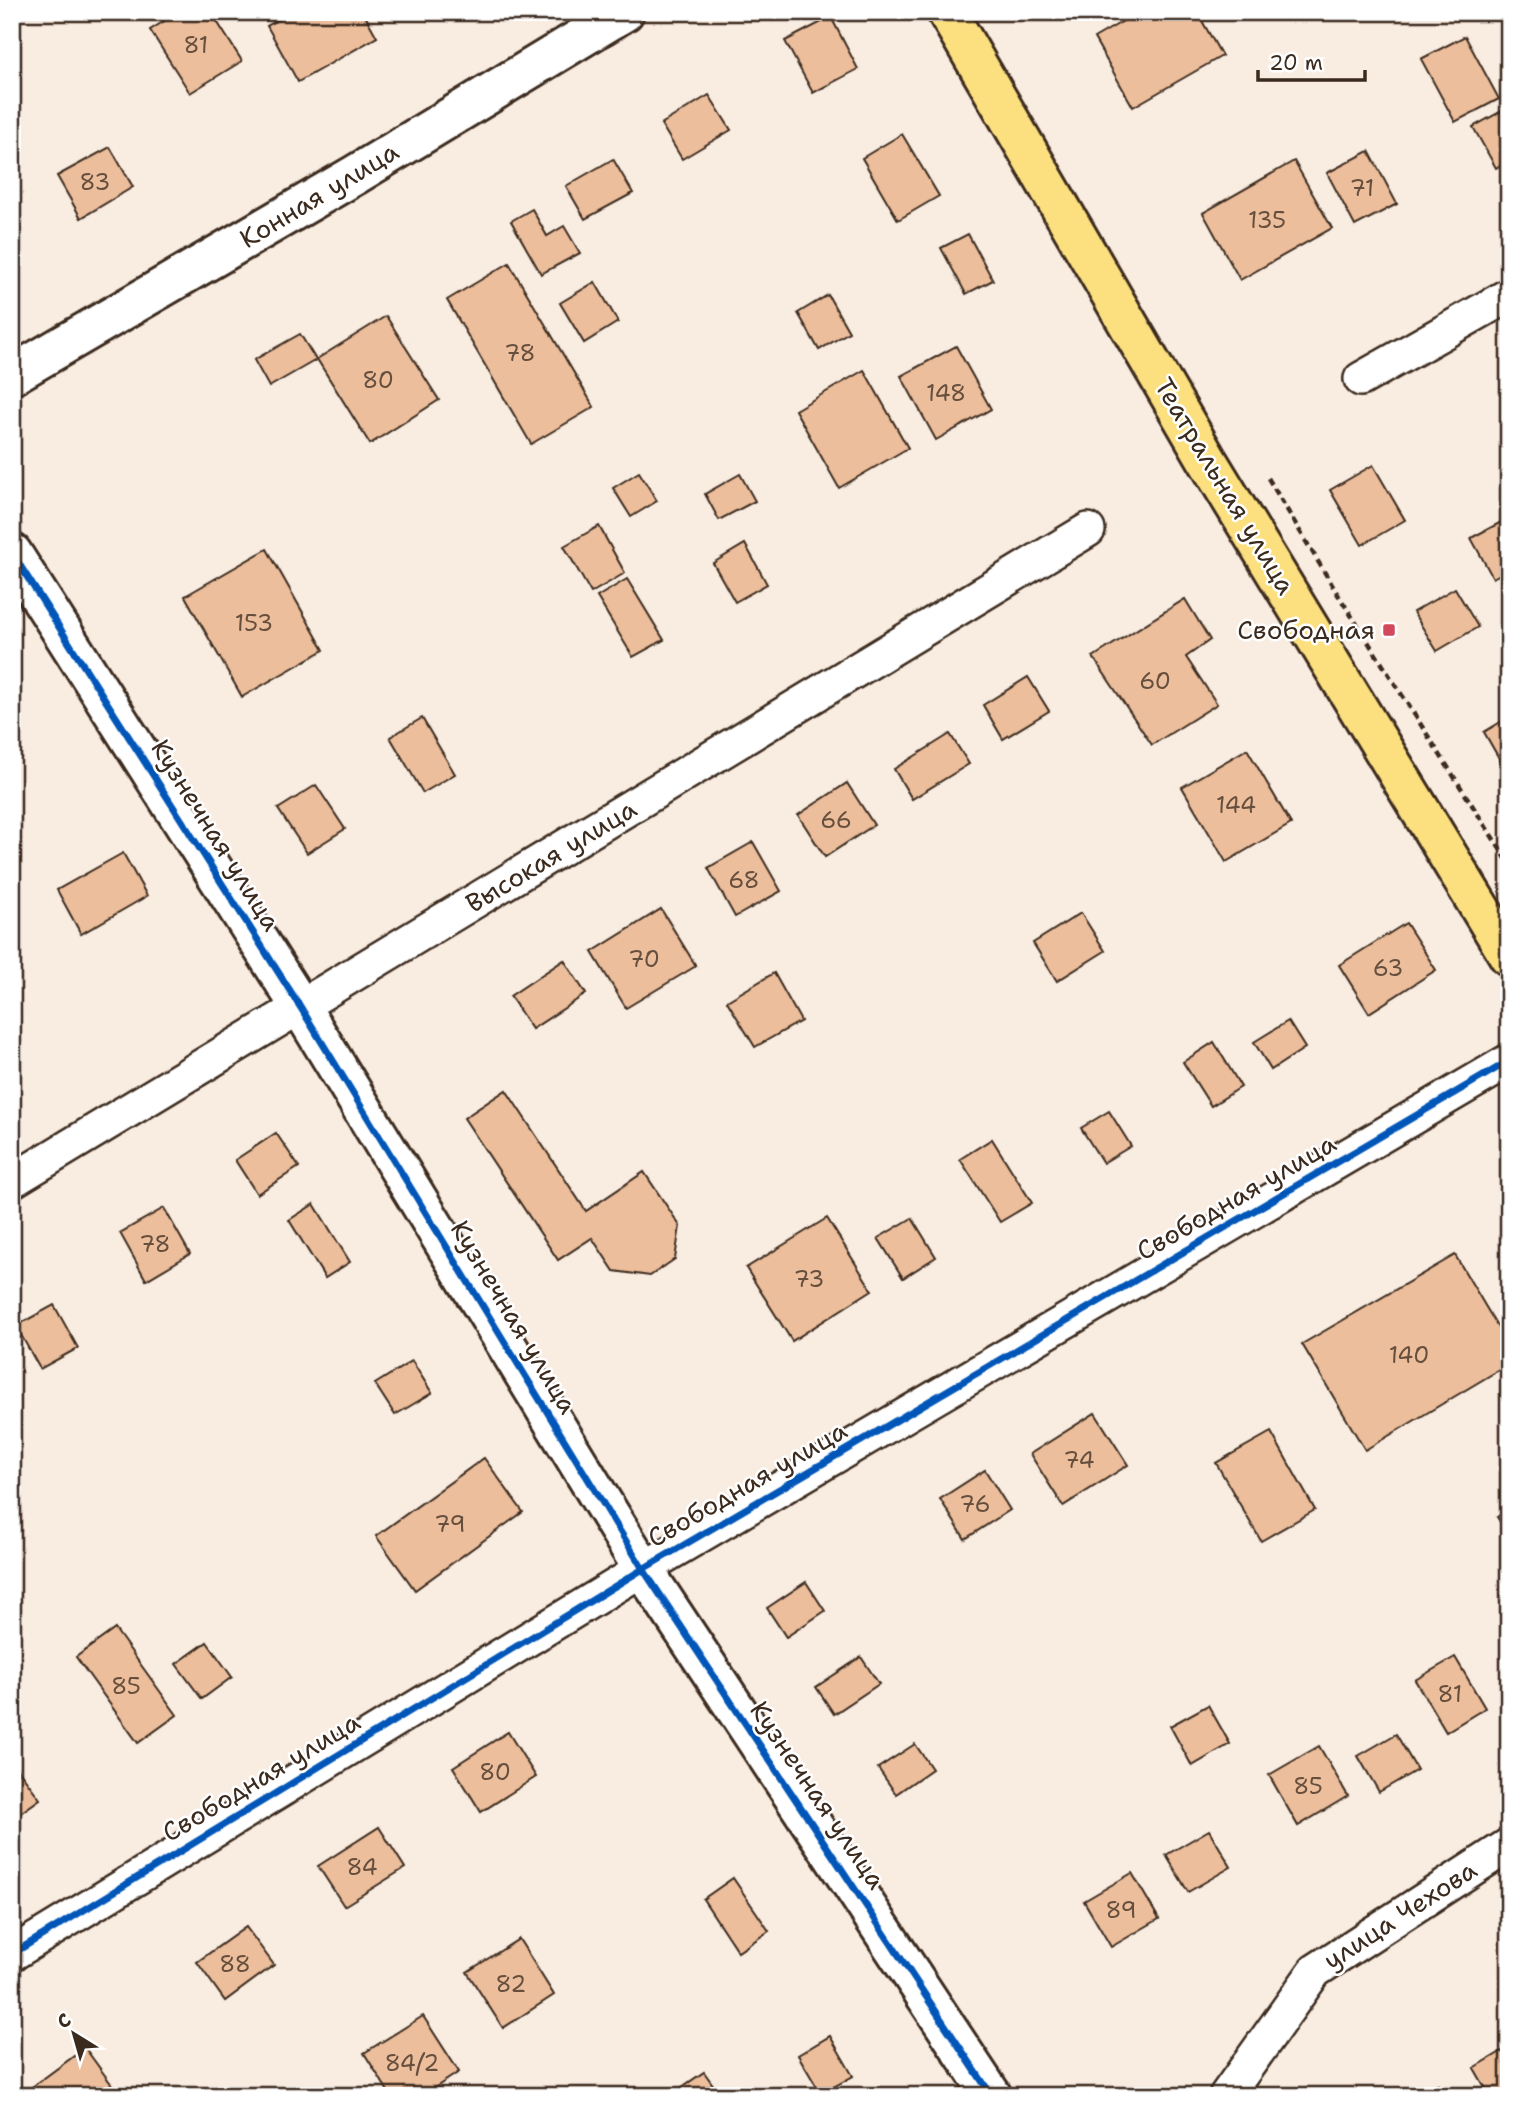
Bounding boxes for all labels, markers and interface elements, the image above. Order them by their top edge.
house number: 81 [184,30,208,60]
scale bar [1258,38,1365,82]
text: 20 m [1269,49,1323,77]
street label: Конная улица [233,133,405,256]
house number: 83 [80,167,110,197]
house number: 71 [1350,173,1374,203]
house number: 135 [1248,205,1286,235]
house number: 78 [504,338,536,368]
house number: 80 [362,365,394,395]
street label: Театральная улица [1147,371,1304,601]
house number: 148 [926,378,966,408]
house number: 153 [235,608,273,638]
place label: Свободная [1237,612,1375,647]
marker: Свободная [1381,622,1397,638]
house number: 60 [1139,666,1171,696]
street label: Кузнечная улица [143,732,289,937]
house number: 144 [1216,790,1256,820]
street label: Высокая улица [459,791,643,920]
house number: 66 [820,805,852,835]
house number: 68 [728,865,760,895]
house number: 70 [628,944,660,974]
house number: 63 [1373,953,1403,983]
street label: Свободная улица [1130,1125,1342,1268]
street label: Кузнечная улица [443,1214,586,1420]
house number: 78 [139,1229,171,1259]
house number: 73 [794,1264,824,1294]
house number: 140 [1389,1340,1429,1370]
street label: Свободная улица [641,1412,853,1555]
house number: 74 [1063,1445,1095,1475]
house number: 76 [959,1489,991,1519]
house number: 79 [434,1509,466,1539]
house number: 85 [111,1671,141,1701]
house number: 81 [1438,1679,1462,1709]
street label: Кузнечная улица [742,1694,894,1896]
street label: Свободная улица [155,1704,366,1849]
house number: 80 [479,1757,511,1787]
house number: 85 [1293,1771,1323,1801]
house number: 84 [346,1852,378,1882]
street label: улица Чехова [1316,1852,1483,1977]
house number: 89 [1105,1895,1137,1925]
house number: 88 [219,1949,251,1979]
house number: 82 [496,1969,526,1999]
north arrow [38,2000,108,2070]
text: С [52,2007,76,2034]
house number: 84/2 [385,2048,439,2078]

